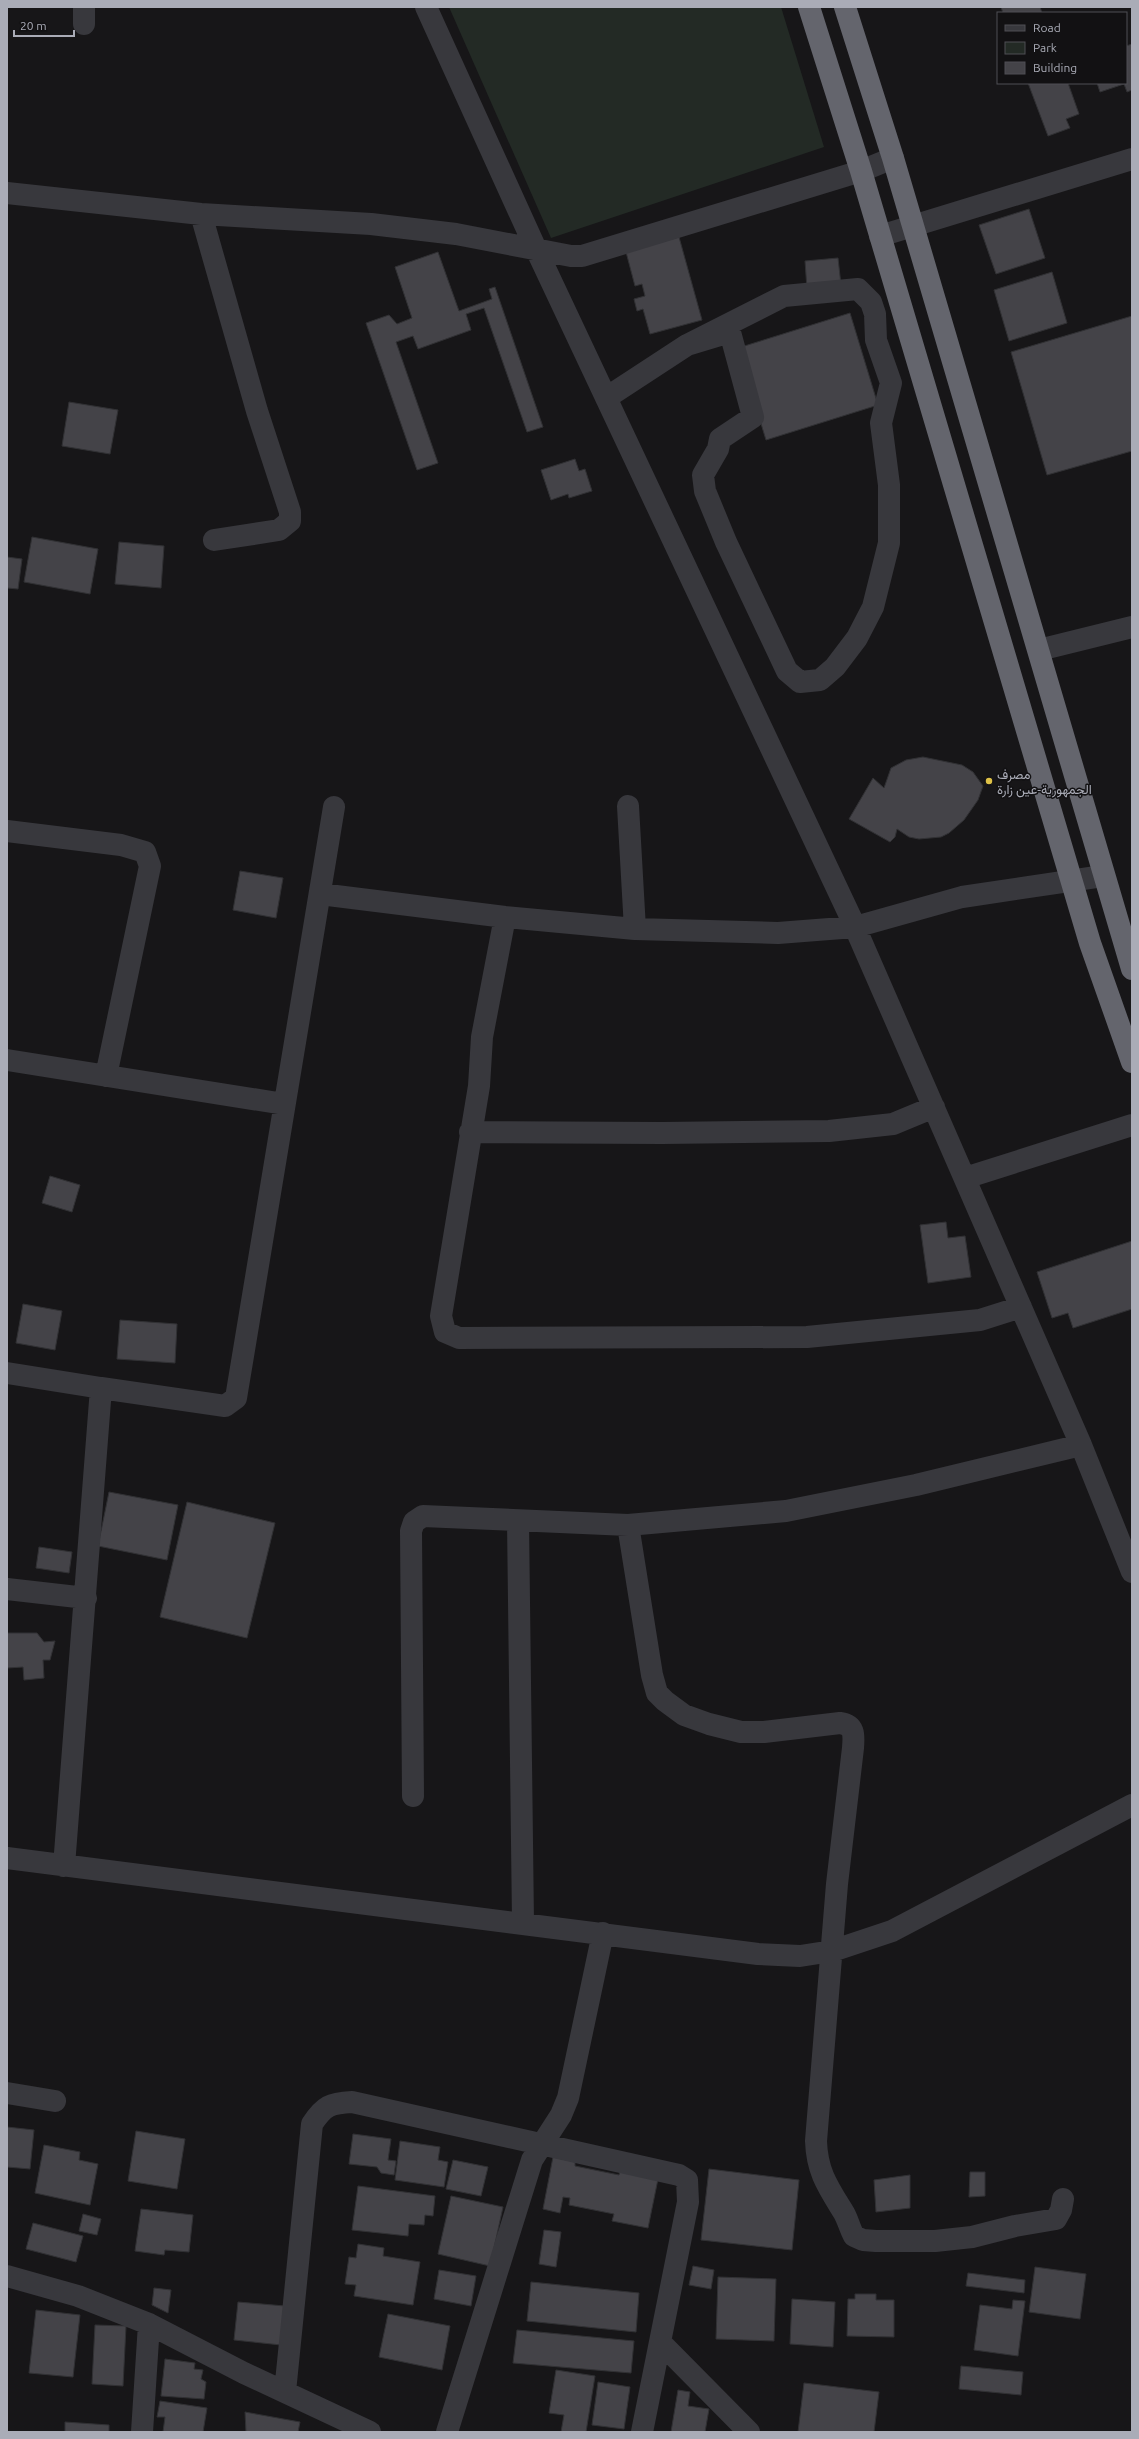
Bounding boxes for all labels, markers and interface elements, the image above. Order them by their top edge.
scale bar [14,12,74,38]
legend [997,12,1127,84]
text: 20 m [20,19,47,32]
text: Road [1033,21,1061,34]
text: Park [1033,41,1057,54]
text: Building [1033,61,1077,74]
place label: مصرف الجمهورية-عين زارة [997,767,1092,798]
marker: مصرف الجمهورية-عين زارة [984,776,994,786]

